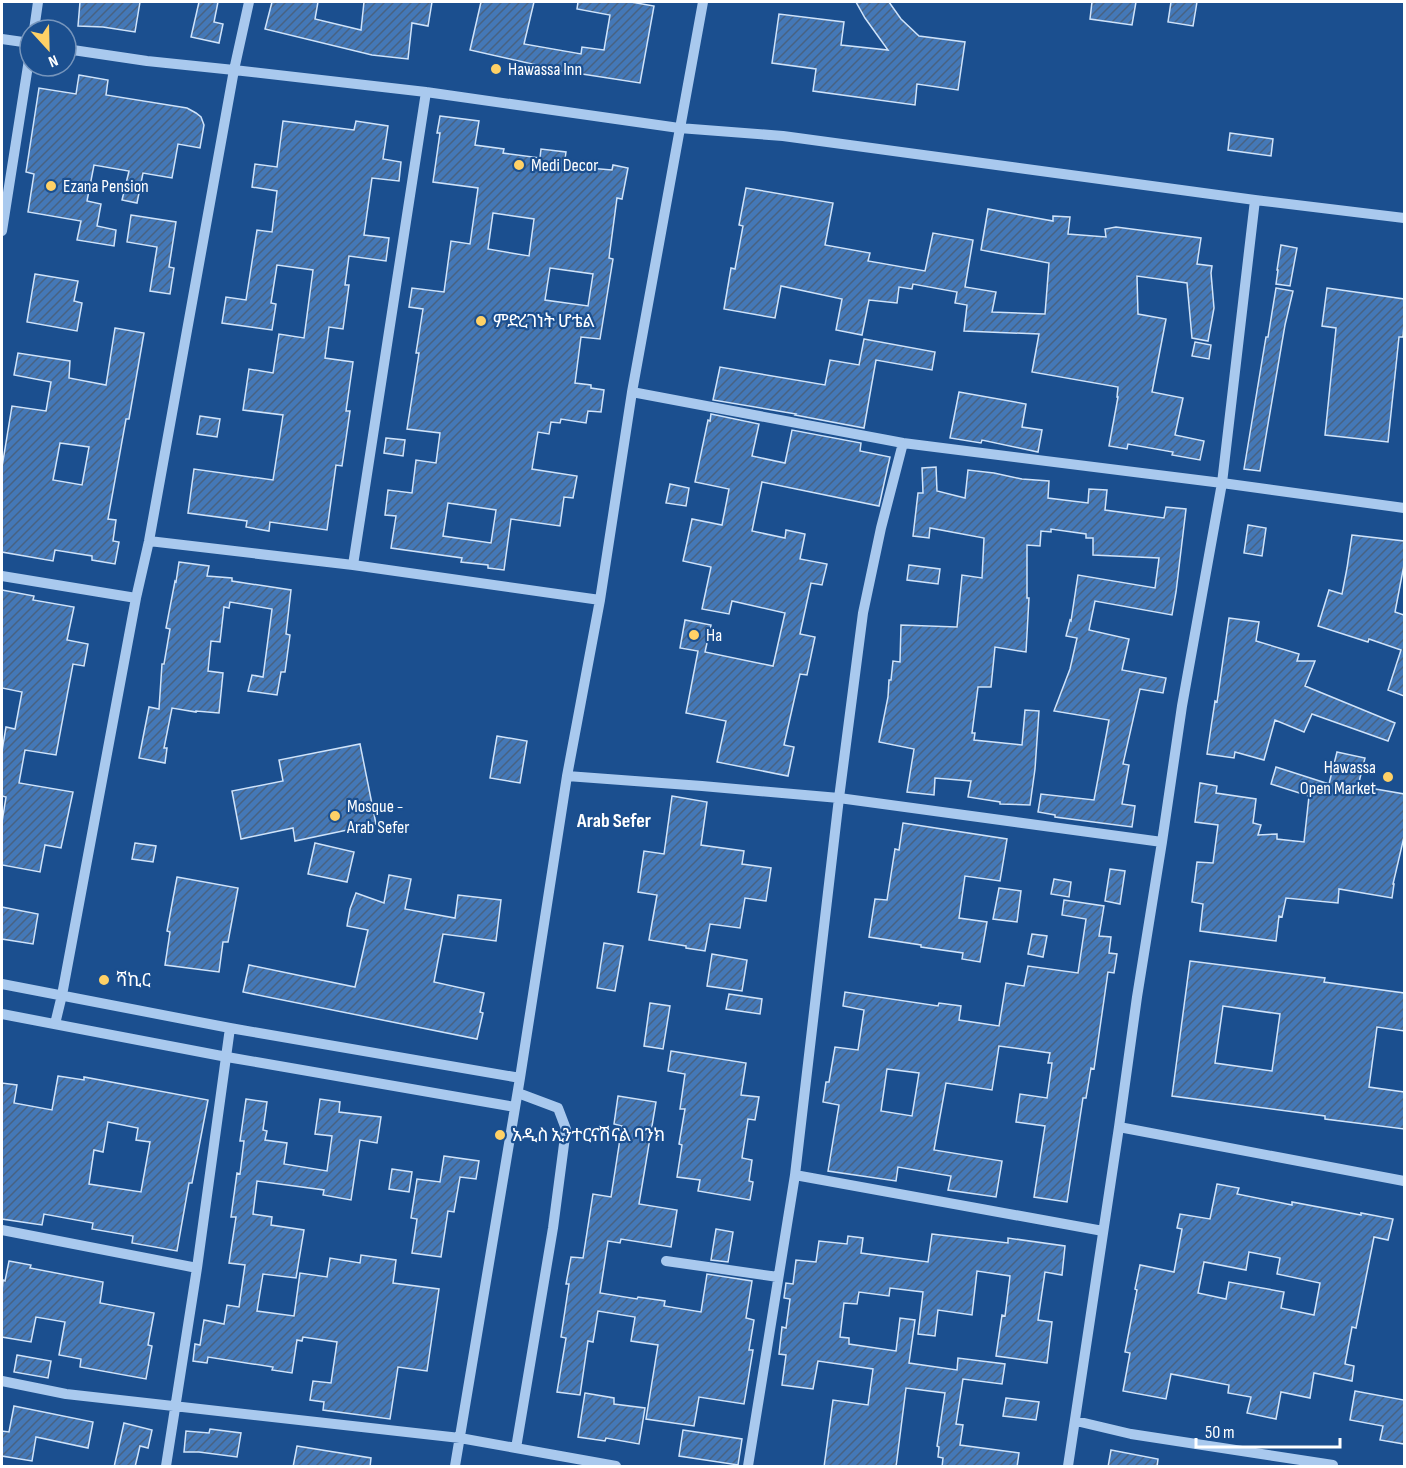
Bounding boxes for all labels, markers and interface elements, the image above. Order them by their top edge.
north arrow [18,18,78,78]
text: N [46,50,61,71]
place label: Hawassa Inn [508,59,582,80]
marker: Hawassa Inn [489,62,503,76]
place label: Medi Decor [531,155,599,176]
marker: Medi Decor [512,158,526,172]
place label: Ezana Pension [63,176,149,197]
marker: Ezana Pension [44,179,58,193]
place label: ምድረገነት ሆቴል [493,311,595,332]
marker: ምድረገነት ሆቴል [474,314,488,328]
place label: Ha [706,625,722,646]
marker: Ha [687,628,701,642]
place label: Hawassa Open Market [1300,757,1376,799]
marker: Hawassa Open Market [1381,770,1395,784]
place label: Mosque - Arab Sefer [346,796,409,838]
marker: Mosque - Arab Sefer [328,809,342,823]
district label: Arab Sefer [576,809,651,833]
place label: ሻኪር [116,970,151,991]
marker: ሻኪር [97,973,111,987]
place label: አዲስ ኢንተርናሽናል ባንክ [512,1125,665,1146]
marker: አዲስ ኢንተርናሽናል ባንክ [493,1128,507,1142]
scale bar [1196,1411,1340,1449]
text: 50 m [1205,1422,1235,1443]

